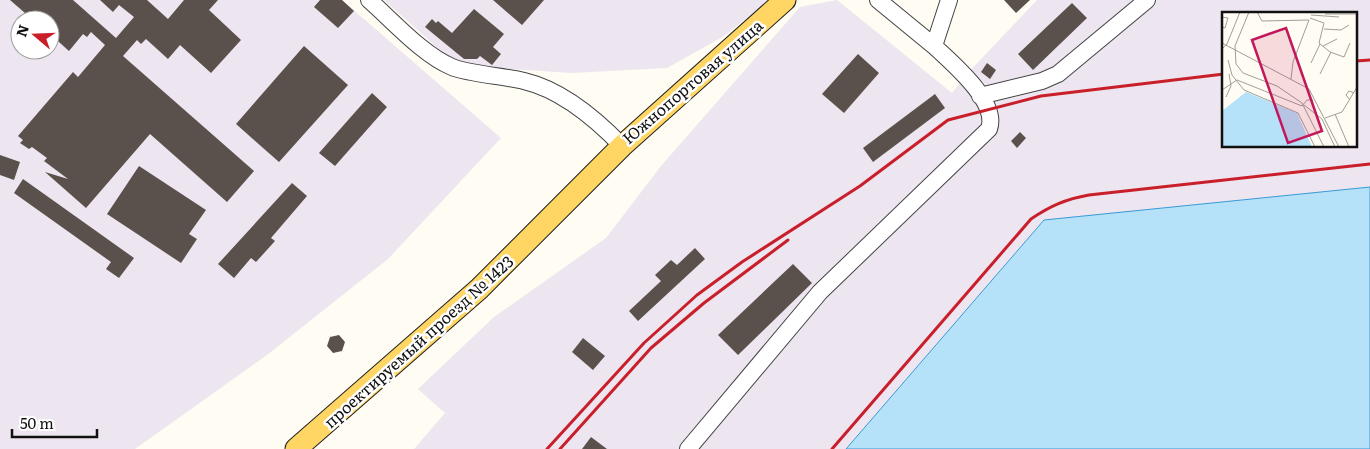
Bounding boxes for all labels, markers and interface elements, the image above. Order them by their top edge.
north arrow [10,10,60,60]
inset map [1222,12,1358,148]
street label: Южнопортовая улица [616,13,768,149]
text: N [10,21,33,39]
street label: проектируемый проезд № 1423 [318,249,518,433]
scale bar [12,406,98,438]
text: 50 m [20,411,54,434]

